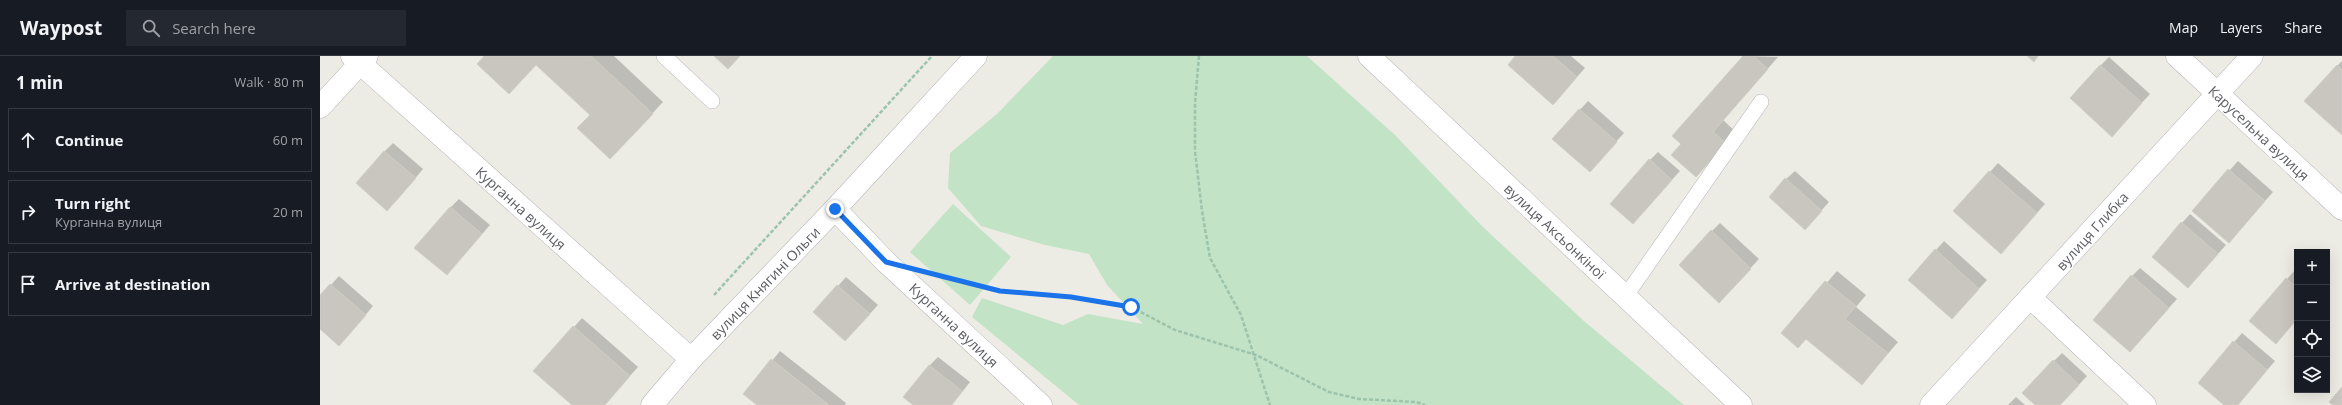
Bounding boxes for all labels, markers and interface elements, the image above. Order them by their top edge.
search box [126,10,406,46]
text: Waypost [20,15,102,41]
icon: search [140,17,162,39]
text: Search here [172,18,256,38]
text: Map [2169,18,2198,37]
text: Layers [2220,18,2262,37]
text: Share [2284,18,2322,37]
text: 1 min [16,71,63,94]
text: Walk · 80 m [234,73,304,91]
street label: Карусельна вулиця [2204,81,2314,185]
icon: ahead [17,129,39,151]
text: Continue [55,130,123,150]
text: 60 m [273,131,303,149]
street label: Курганна вулиця [472,162,570,254]
street label: вулиця Аксьонкіної [1500,179,1610,283]
street label: вулиця Глибка [2052,188,2132,274]
text: Turn right [55,193,130,213]
route end [826,200,844,218]
icon: right [17,201,39,223]
text: 20 m [273,203,303,221]
text: Курганна вулиця [55,213,162,231]
street label: вулиця Княгині Ольги [706,222,824,344]
map controls [2294,249,2330,393]
button: + [2294,249,2330,285]
icon: arrive [17,273,39,295]
text: Arrive at destination [55,274,210,294]
street label: Курганна вулиця [905,279,1003,371]
button: − [2294,285,2330,321]
route start [1122,298,1140,316]
button: locate [2294,321,2330,357]
button: layers [2294,357,2330,393]

